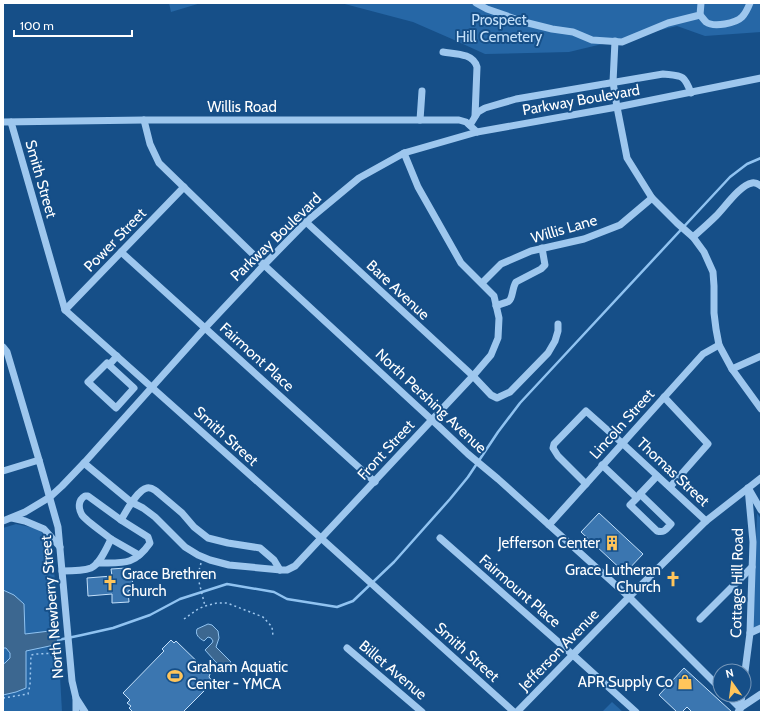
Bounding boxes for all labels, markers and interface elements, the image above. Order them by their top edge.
park label: Prospect Hill Cemetery [456,11,543,46]
scale bar [14,12,132,38]
text: 100 m [20,18,54,33]
street label: Parkway Boulevard [521,81,641,119]
street label: Willis Road [207,98,277,116]
street label: Smith Street [21,138,61,220]
street label: Parkway Boulevard [227,189,325,285]
street label: Power Street [80,204,150,276]
street label: Willis Lane [529,211,599,247]
street label: Bare Avenue [363,256,433,324]
street label: Fairmont Place [216,319,298,395]
street label: North Pershing Avenue [372,345,490,457]
street label: Lincoln Street [586,385,658,463]
street label: Smith Street [190,403,262,469]
street label: Front Street [354,416,418,484]
street label: Thomas Street [633,434,713,510]
street label: Cottage Hill Road [727,528,747,638]
place label: Jefferson Center [497,534,600,552]
building icon: Jefferson Center [603,534,621,552]
street label: North Newberry Street [37,535,67,679]
street label: Fairmount Place [476,551,565,631]
place label: Grace Lutheran Church [565,561,661,596]
place label: Grace Brethren Church [122,565,216,600]
church icon: Grace Lutheran Church [664,570,682,588]
church icon: Grace Brethren Church [101,574,119,592]
street label: Jefferson Avenue [515,605,603,696]
street label: Smith Street [431,619,503,685]
street label: Billet Avenue [356,637,431,704]
place label: Graham Aquatic Center - YMCA [187,658,288,693]
north arrow [712,663,752,703]
text: N [724,666,735,681]
sports icon: Graham Aquatic Center - YMCA [166,667,184,685]
place label: APR Supply Co [578,673,673,691]
shop icon: APR Supply Co [676,673,694,691]

